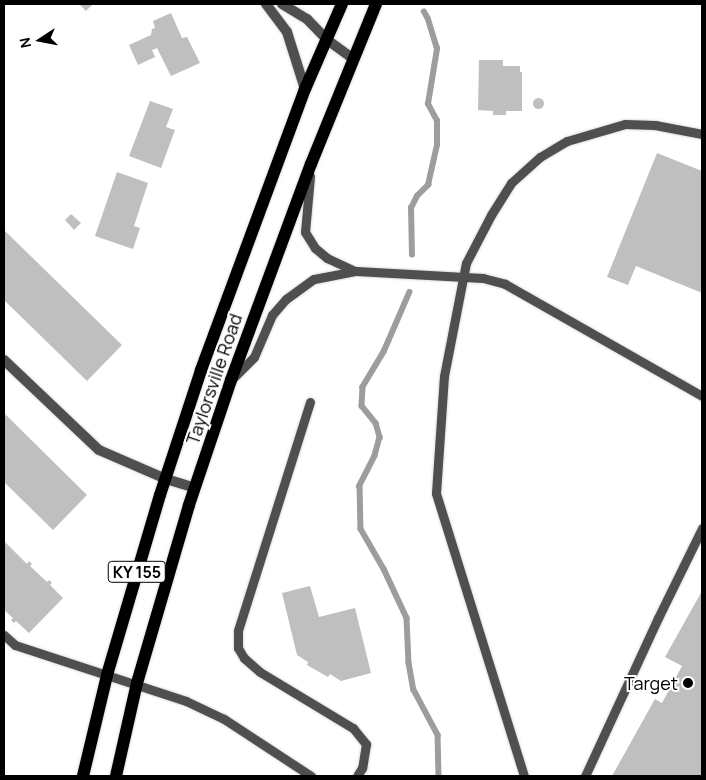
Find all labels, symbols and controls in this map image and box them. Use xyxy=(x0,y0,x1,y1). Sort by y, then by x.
north arrow xyxy=(15,15,65,65)
text: N xyxy=(14,36,35,50)
street label: Taylorsville Road xyxy=(181,311,247,447)
road number: KY 155 xyxy=(107,558,167,586)
place label: Target xyxy=(624,672,678,694)
marker: Target xyxy=(682,677,694,689)

